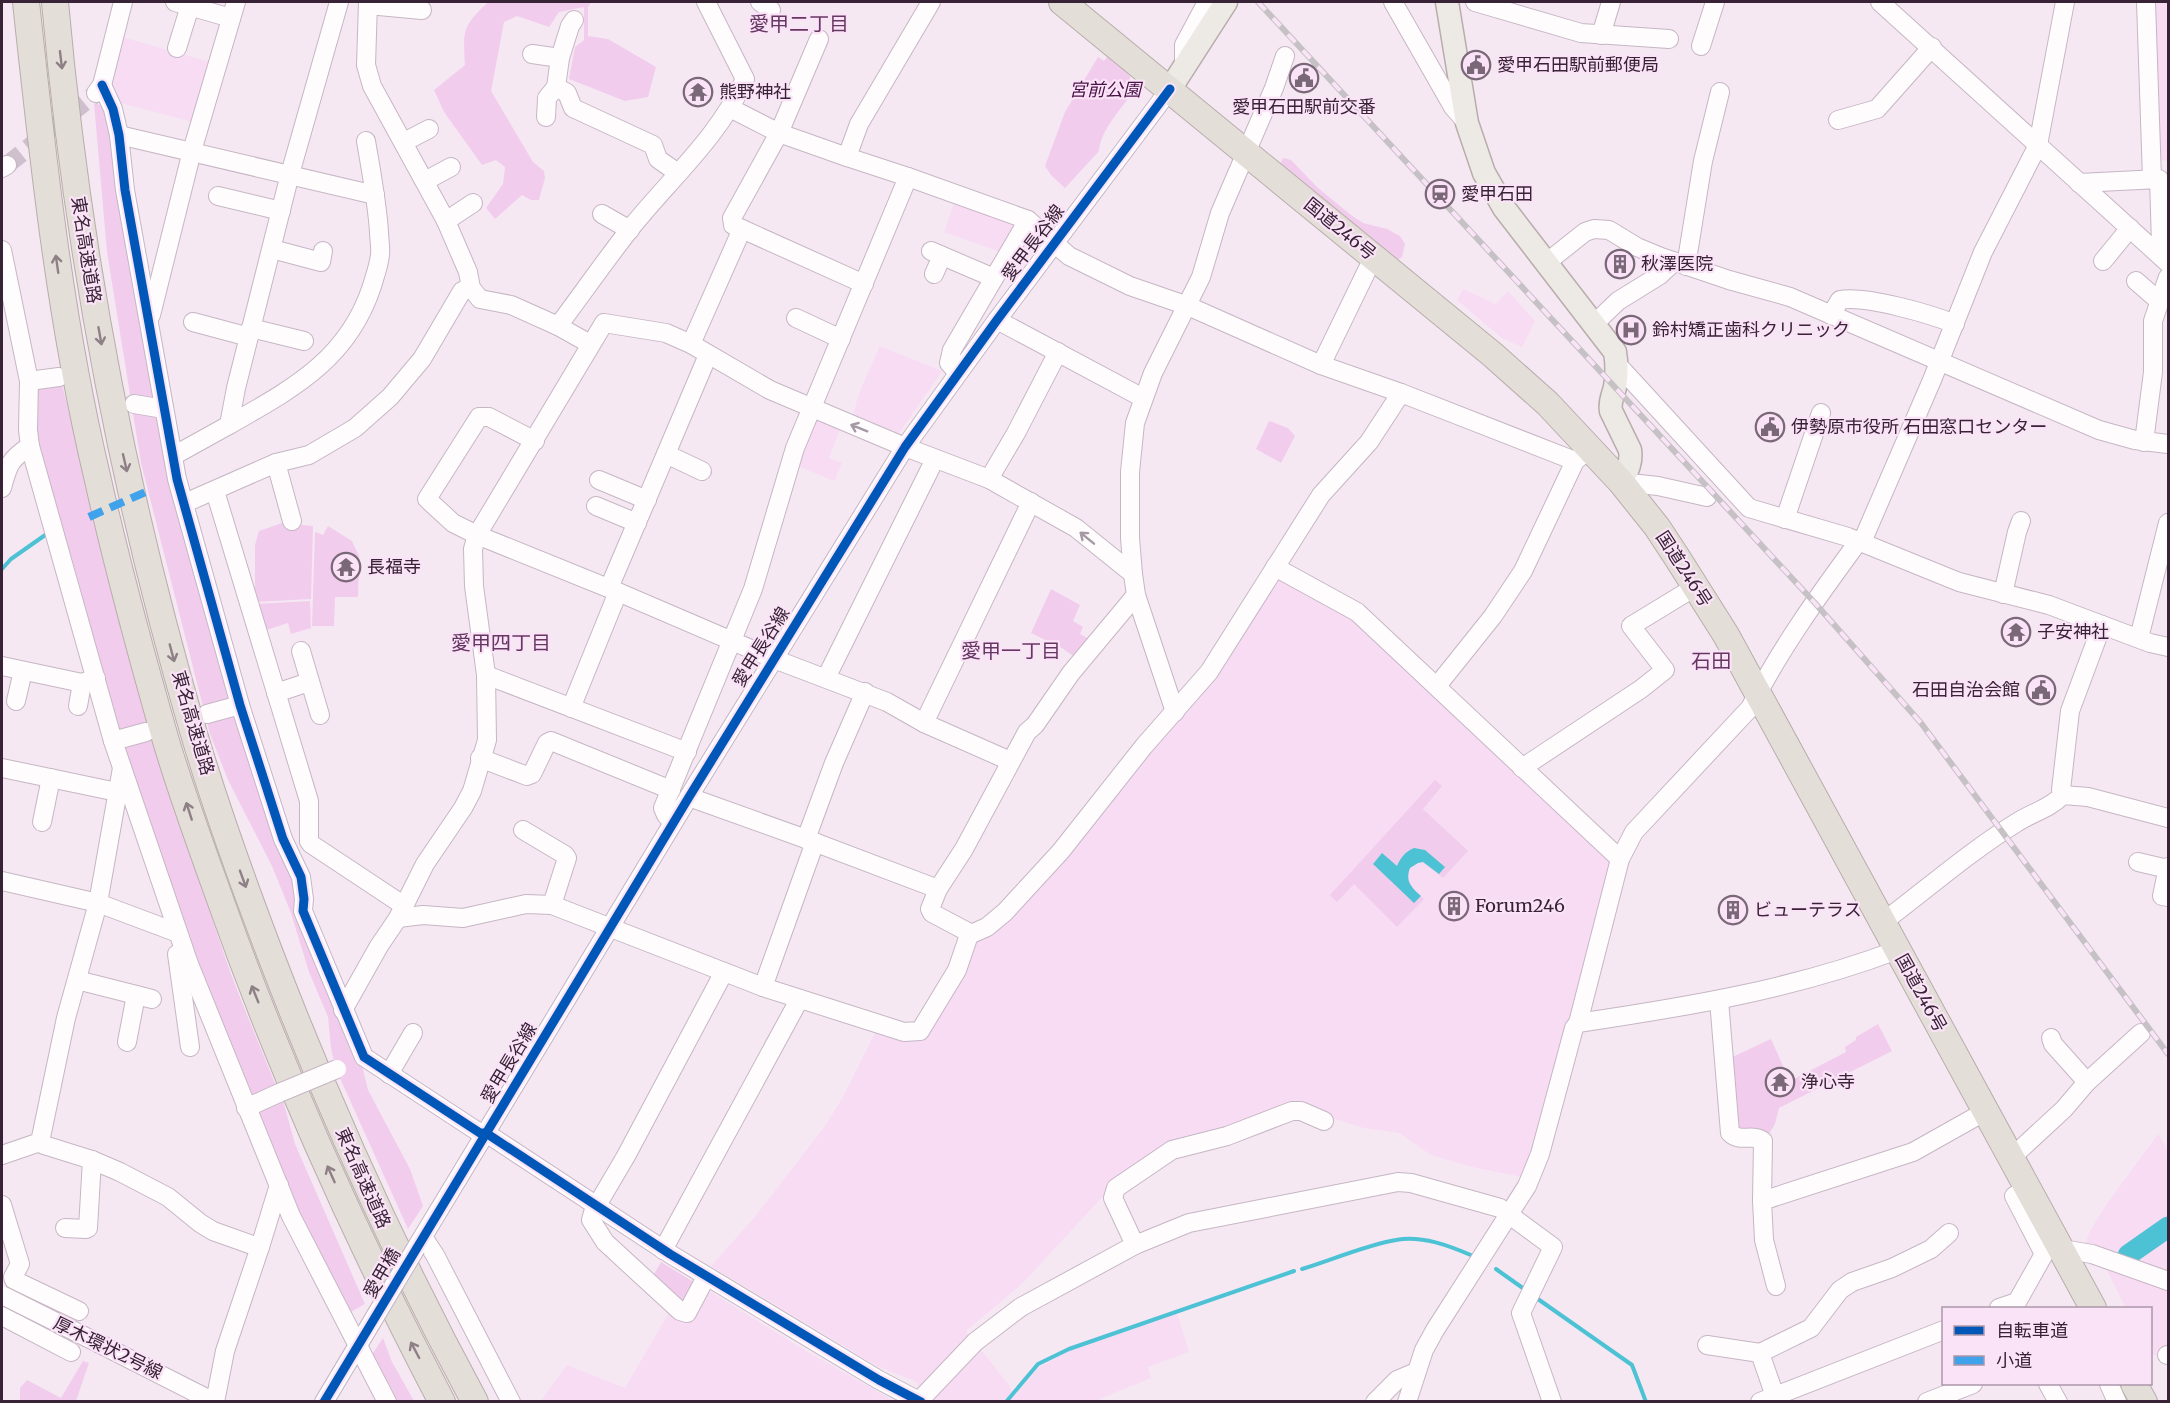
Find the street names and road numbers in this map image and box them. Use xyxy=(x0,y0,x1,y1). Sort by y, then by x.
street label: 国道246号 xyxy=(1300,193,1381,265)
street label: 東名高速道路 xyxy=(67,195,106,305)
street label: 愛甲長谷線 xyxy=(996,200,1069,286)
street label: 国道246号 xyxy=(1651,526,1717,611)
street label: 愛甲長谷線 xyxy=(727,602,794,691)
street label: 東名高速道路 xyxy=(168,668,219,778)
street label: 国道246号 xyxy=(1891,950,1952,1036)
street label: 愛甲長谷線 xyxy=(476,1018,542,1107)
street label: 東名高速道路 xyxy=(331,1124,396,1232)
street label: 愛甲橋 xyxy=(358,1244,405,1302)
street label: 厚木環状2号線 xyxy=(50,1311,167,1384)

